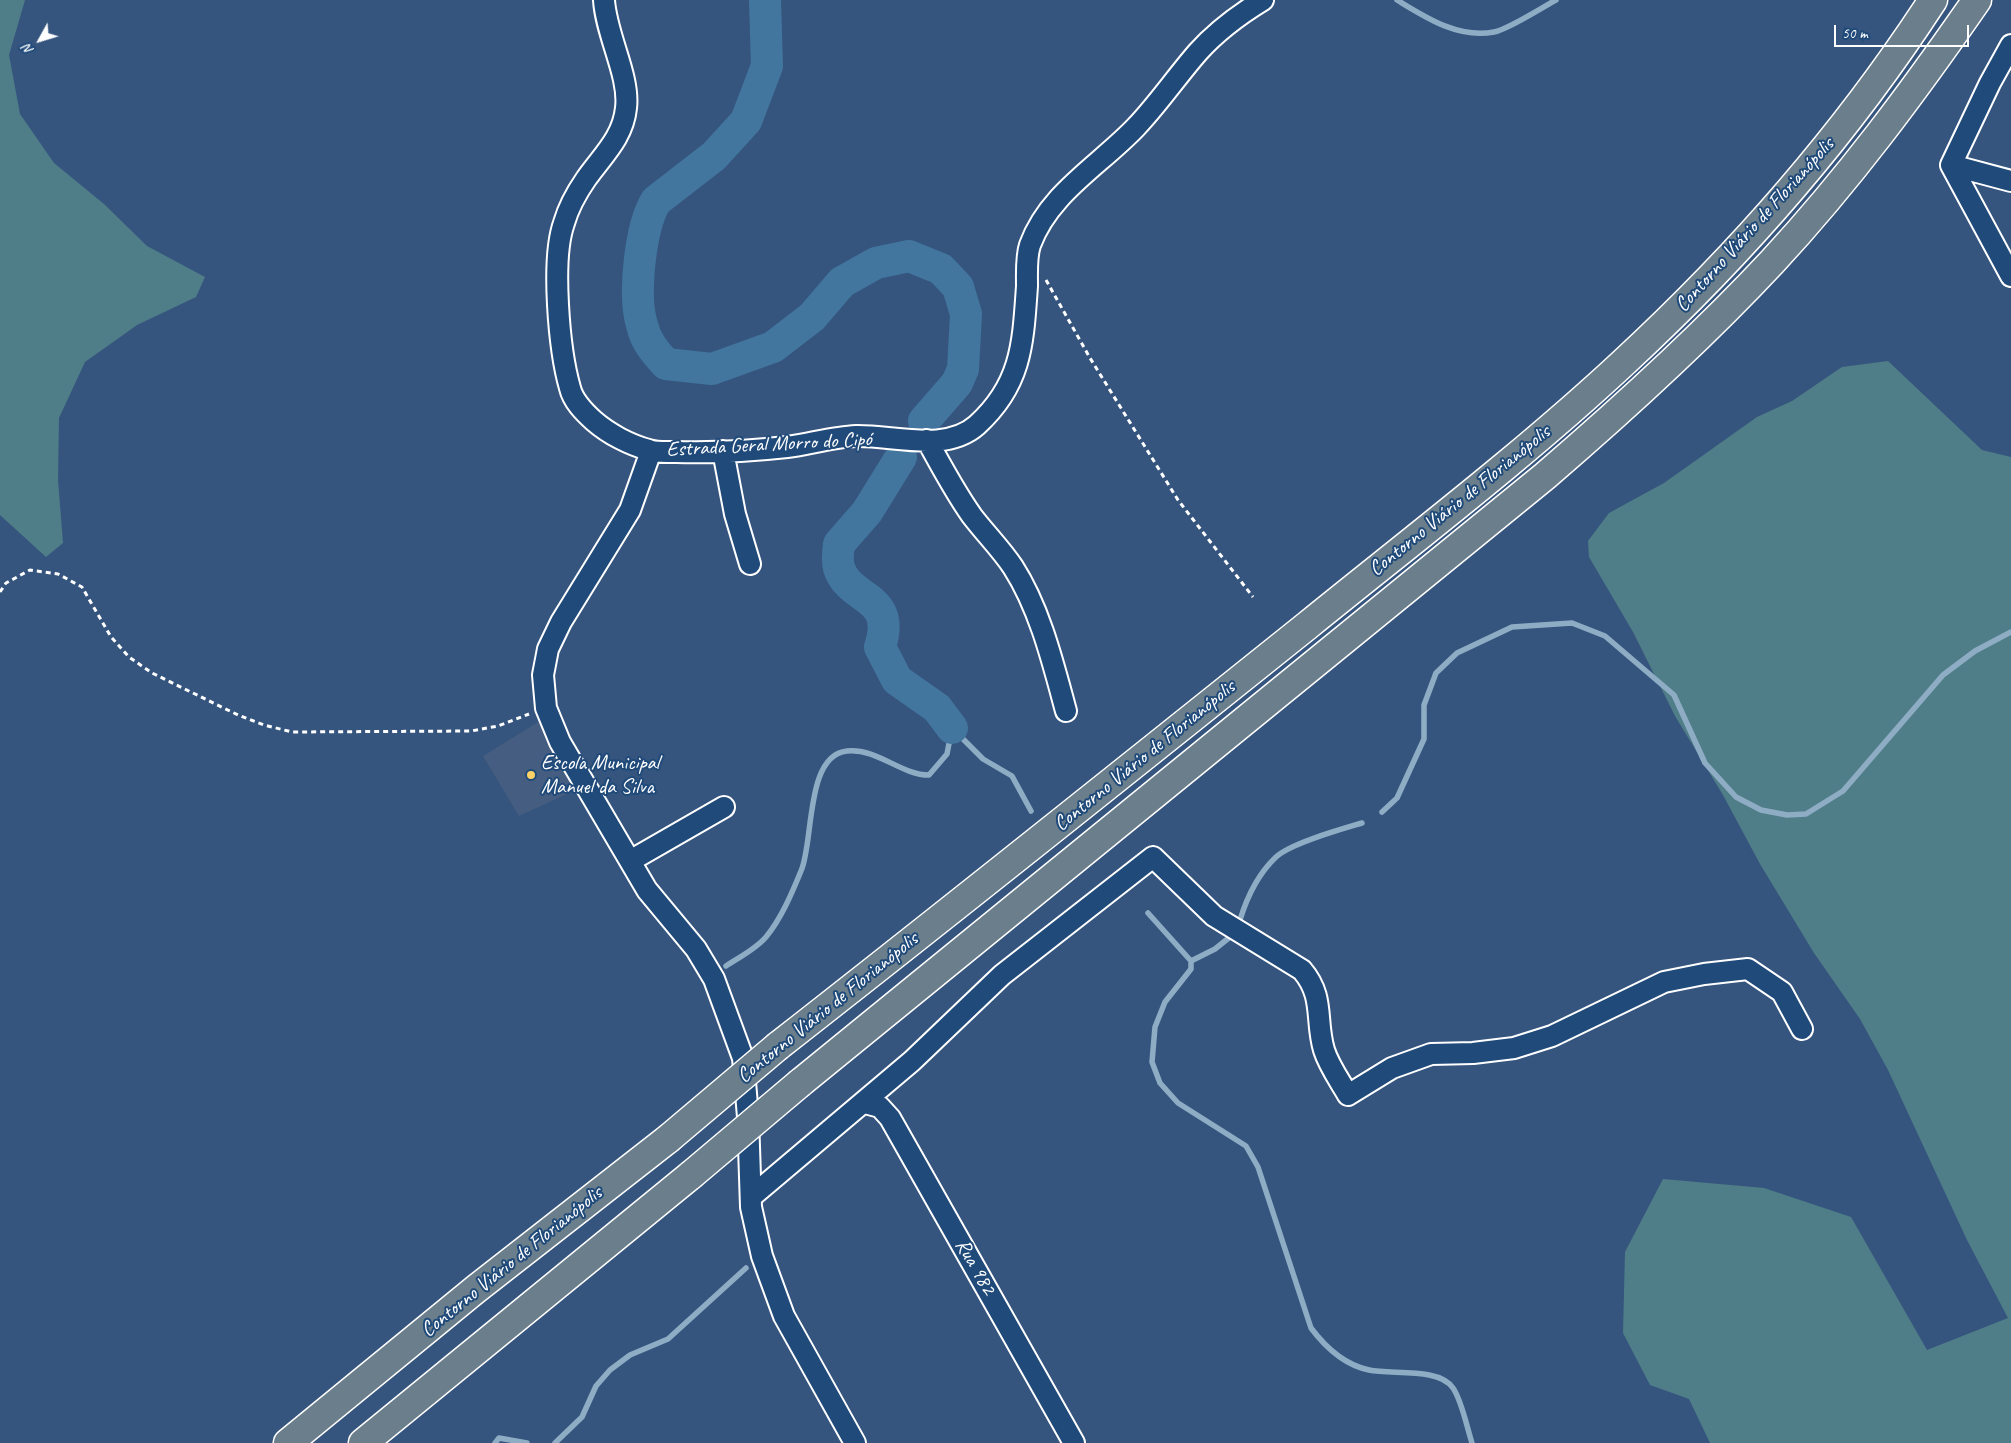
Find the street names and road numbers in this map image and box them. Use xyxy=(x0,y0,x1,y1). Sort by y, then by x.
street label: Contorno Viário de Florianópolis xyxy=(1670,133,1840,317)
street label: Contorno Viário de Florianópolis xyxy=(1364,420,1556,582)
street label: Estrada Geral Morro do Cipó xyxy=(666,427,872,463)
street label: Contorno Viário de Florianópolis xyxy=(1049,675,1241,837)
street label: Contorno Viário de Florianópolis xyxy=(732,927,924,1089)
street label: Contorno Viário de Florianópolis xyxy=(416,1181,608,1343)
street label: Rua 982 xyxy=(949,1235,1001,1299)

